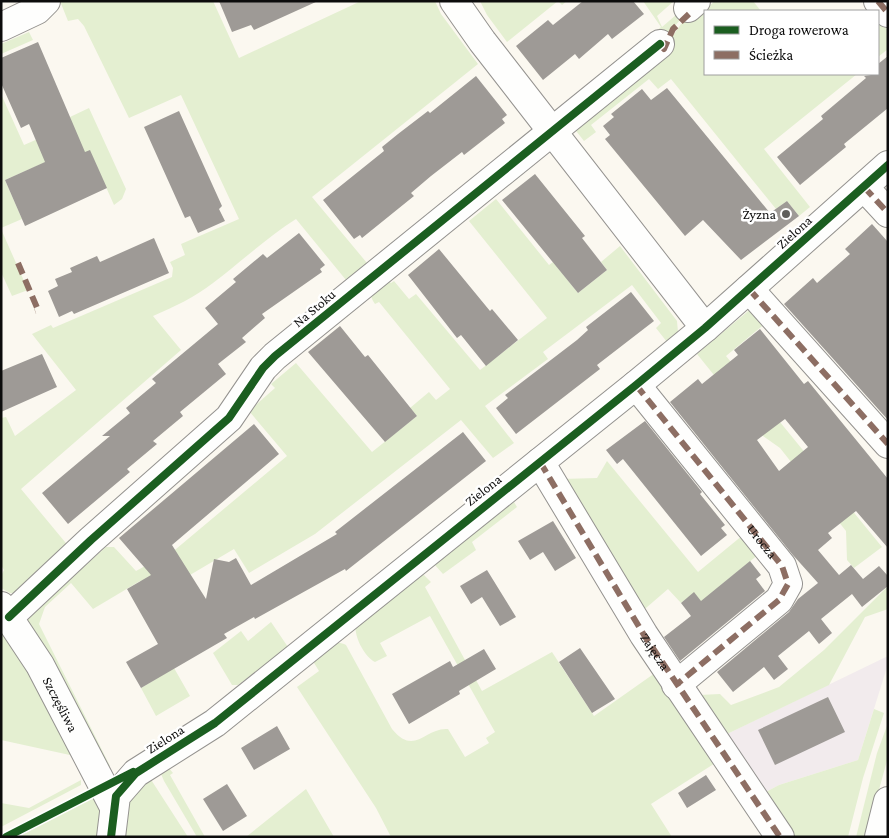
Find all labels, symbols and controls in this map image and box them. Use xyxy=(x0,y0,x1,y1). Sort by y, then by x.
legend xyxy=(704,10,879,75)
text: Droga rowerowa xyxy=(749,22,849,39)
text: Ścieżka xyxy=(749,47,793,63)
place label: Żyzna xyxy=(743,206,777,222)
marker: Żyzna xyxy=(780,208,792,220)
street label: Zielona xyxy=(773,212,815,252)
street label: Na Stoku xyxy=(290,285,339,330)
street label: Zielona xyxy=(462,471,505,509)
street label: Urocza xyxy=(744,521,781,562)
street label: Zajęcza xyxy=(637,630,674,674)
street label: Szczęśliwa xyxy=(40,674,82,735)
street label: Zielona xyxy=(143,721,187,757)

